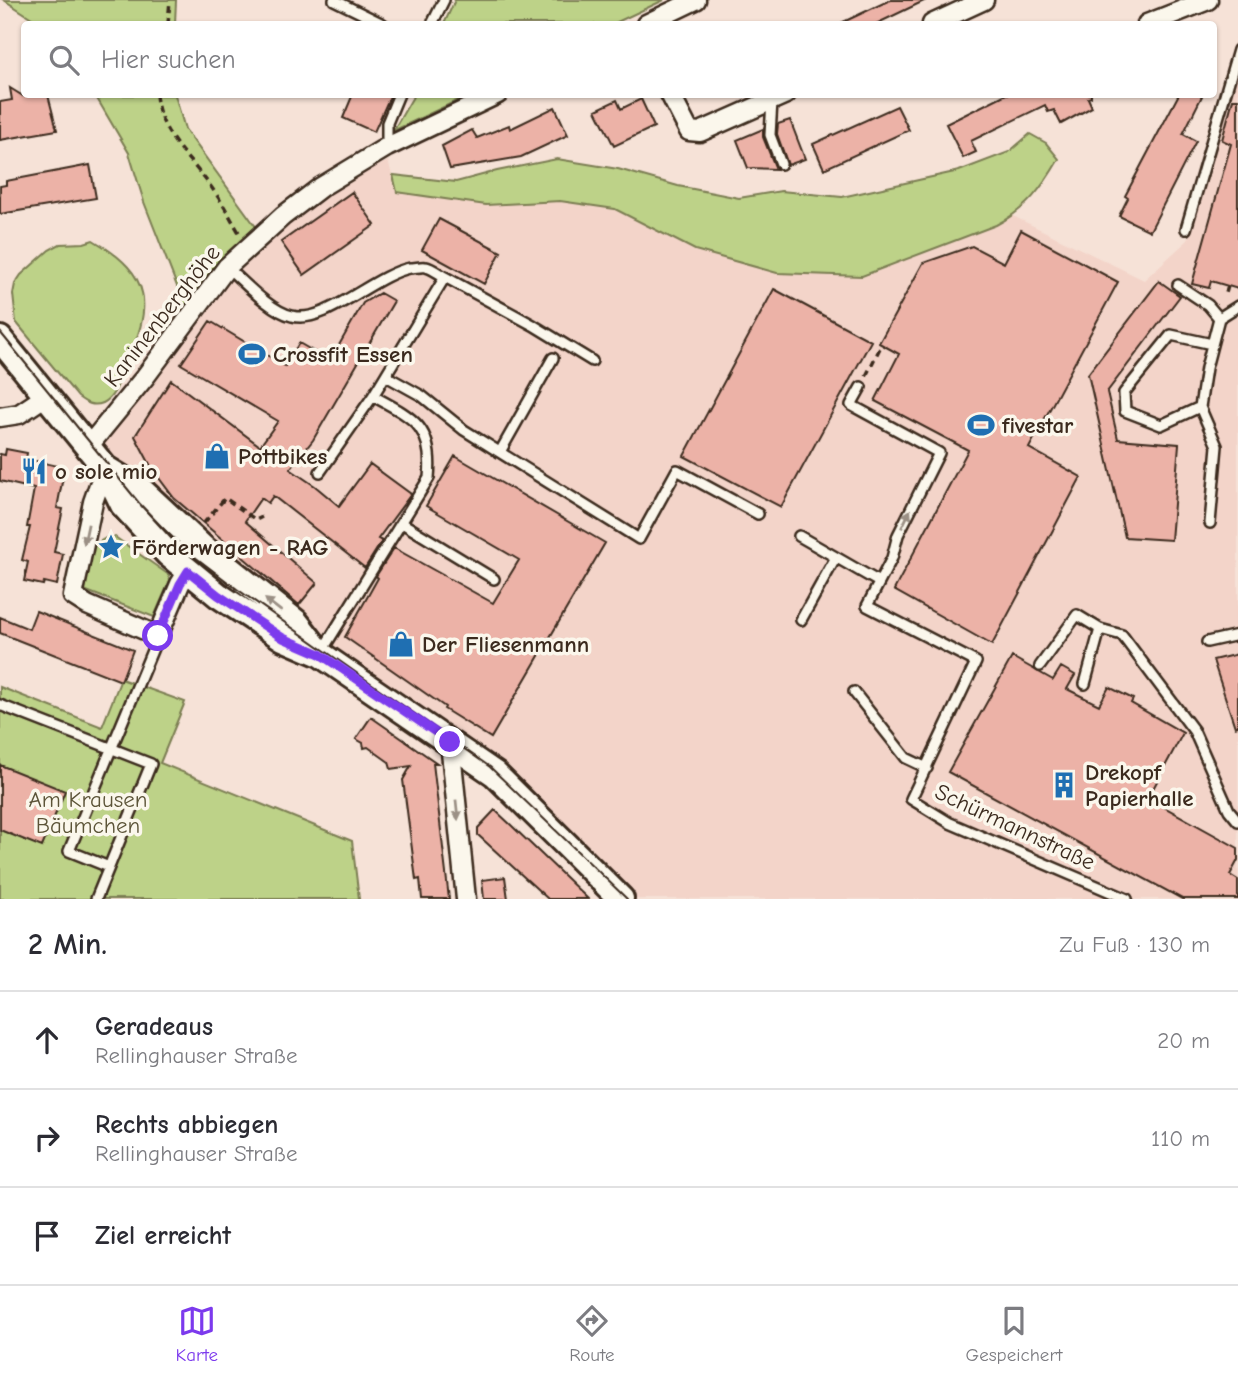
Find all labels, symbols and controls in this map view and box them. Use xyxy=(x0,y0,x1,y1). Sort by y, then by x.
search box xyxy=(21,21,1217,98)
icon: search xyxy=(45,41,83,79)
text: Hier suchen xyxy=(101,45,236,75)
street label: Kaninenberghöhe xyxy=(98,240,226,392)
sports icon: Crossfit Essen xyxy=(237,339,267,369)
place label: Crossfit Essen xyxy=(273,341,413,368)
sports icon: fivestar xyxy=(966,410,996,440)
place label: fivestar xyxy=(1001,412,1074,439)
shop icon: Pottbikes xyxy=(202,441,232,471)
place label: Pottbikes xyxy=(238,443,327,470)
restaurant icon: o sole mio xyxy=(19,456,49,486)
place label: o sole mio xyxy=(55,458,158,485)
one-way arrow xyxy=(900,509,912,530)
one-way arrow xyxy=(80,523,91,545)
place icon: Förderwagen - RAG xyxy=(96,532,126,562)
place label: Förderwagen - RAG xyxy=(132,534,328,561)
one-way arrow xyxy=(265,597,283,612)
route start xyxy=(142,620,173,651)
shop icon: Der Fliesenmann xyxy=(386,629,416,659)
place label: Der Fliesenmann xyxy=(422,631,589,658)
route end xyxy=(434,726,465,757)
place label: Drekopf Papierhalle xyxy=(1085,759,1194,812)
building icon: Drekopf Papierhalle xyxy=(1049,770,1079,800)
street label: Schürmannstraße xyxy=(931,778,1099,876)
park label: Am Krausen Bäumchen xyxy=(28,786,148,839)
one-way arrow xyxy=(452,799,463,821)
text: 2 Min. xyxy=(28,927,107,962)
text: Zu Fuß · 130 m xyxy=(1059,931,1210,958)
text: Geradeaus xyxy=(95,1012,213,1042)
icon: ahead xyxy=(28,1021,66,1059)
text: 20 m xyxy=(1157,1027,1210,1054)
text: Rellinghauser Straße xyxy=(95,1042,297,1069)
text: Rechts abbiegen xyxy=(95,1110,278,1140)
icon: right xyxy=(28,1119,66,1157)
text: 110 m xyxy=(1151,1125,1210,1152)
text: Rellinghauser Straße xyxy=(95,1140,297,1167)
icon: arrive xyxy=(28,1217,66,1255)
text: Ziel erreicht xyxy=(95,1221,231,1251)
tab: Karte xyxy=(176,1302,218,1366)
tab: Route xyxy=(569,1302,614,1366)
tab: Gespeichert xyxy=(966,1302,1062,1366)

